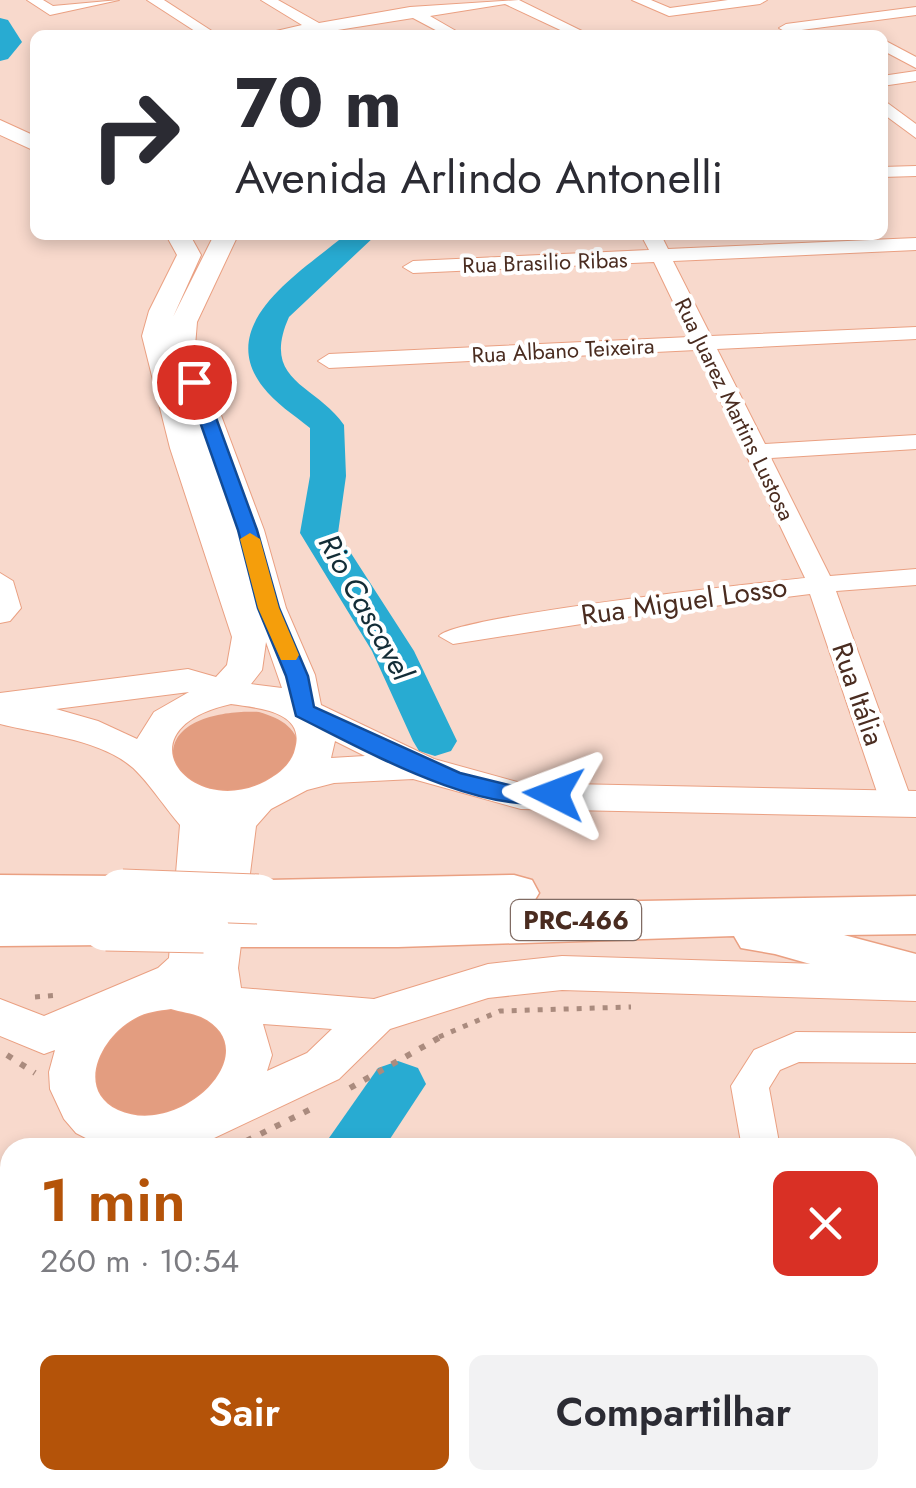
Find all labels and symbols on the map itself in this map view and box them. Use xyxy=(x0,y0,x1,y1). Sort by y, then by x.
street label: Rua Brasilio Ribas xyxy=(462,243,628,281)
street label: Rua Juarez Martins Lustosa xyxy=(667,292,803,526)
street label: Rua Albano Teixeira xyxy=(471,329,655,371)
pin xyxy=(152,340,237,425)
water label: Rio Cascavel xyxy=(308,526,425,689)
street label: Rua Miguel Losso xyxy=(578,566,790,636)
street label: Rua Itália xyxy=(821,637,895,751)
position arrow xyxy=(502,742,606,846)
road number: PRC-466 xyxy=(511,900,641,940)

